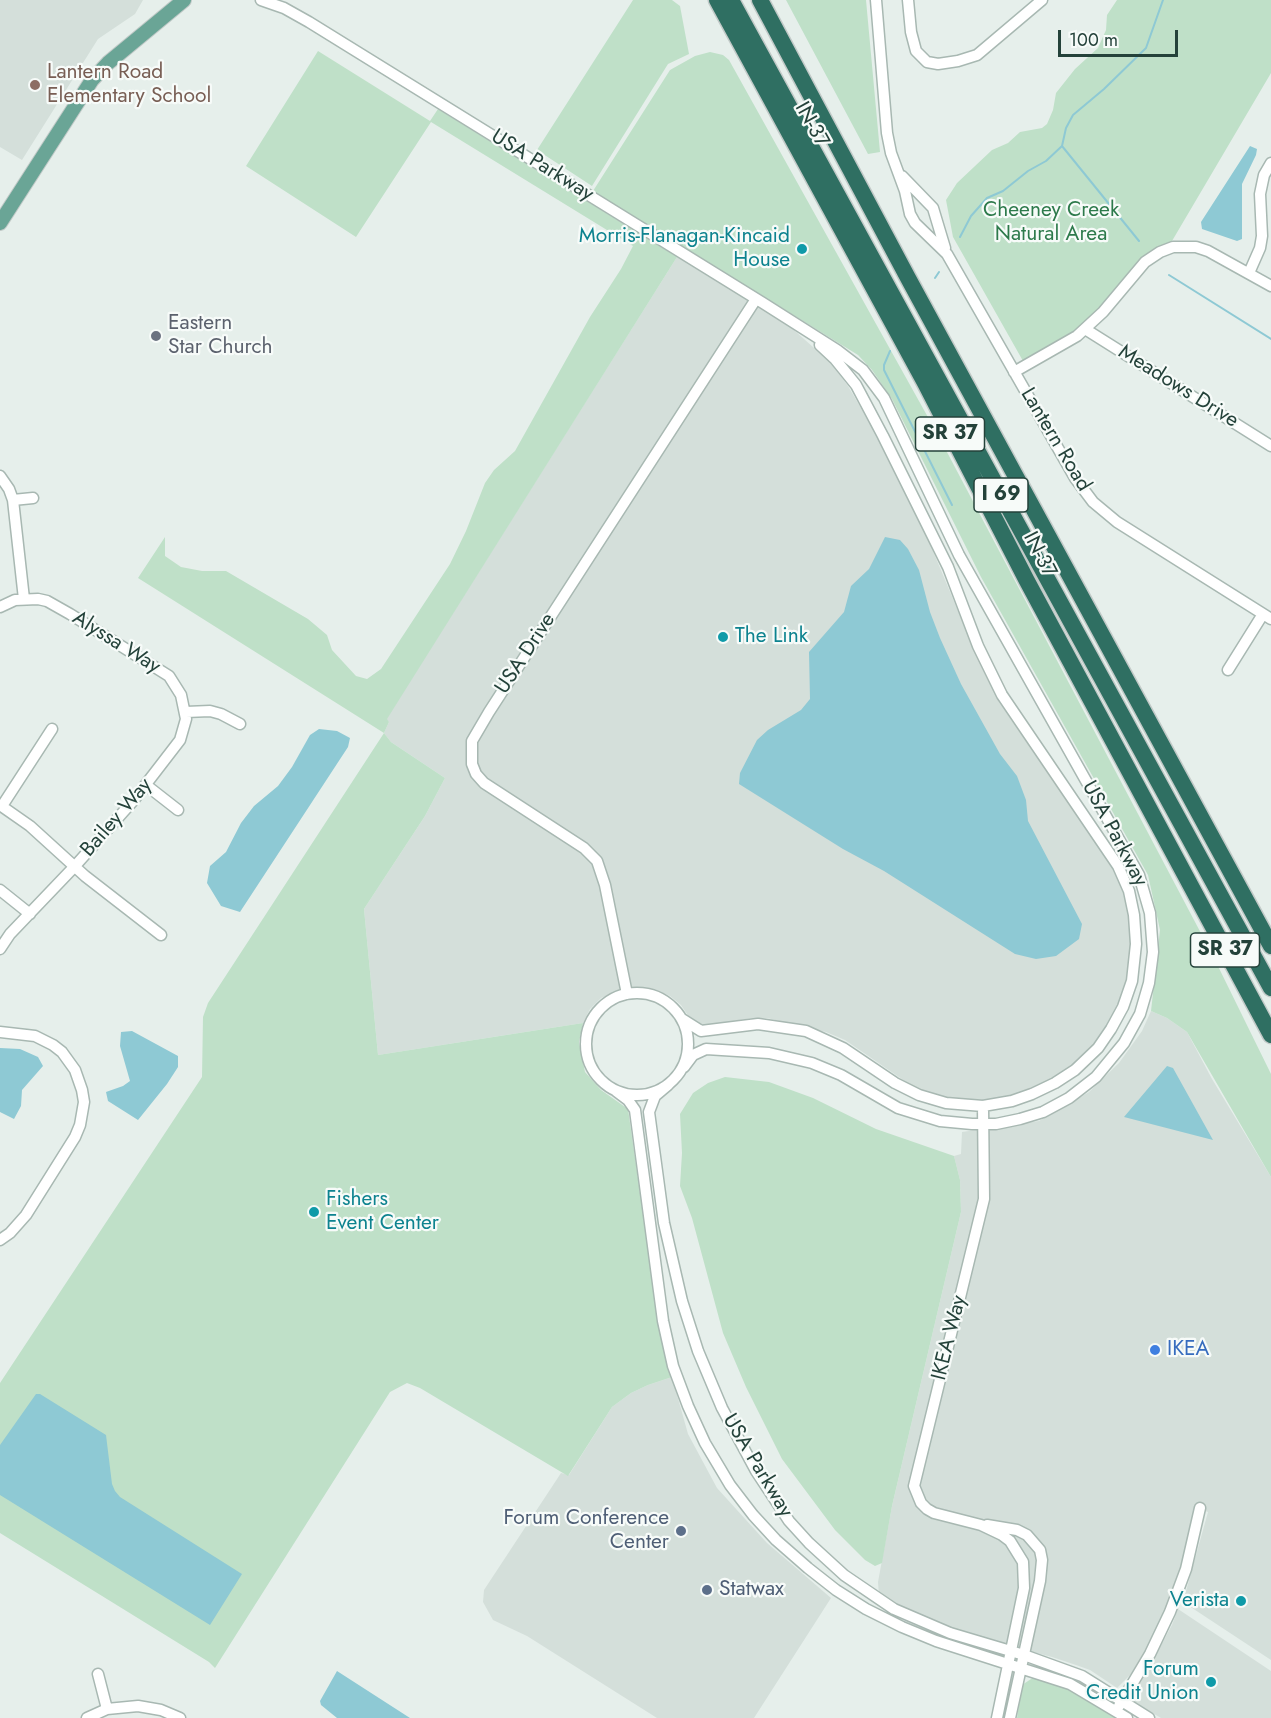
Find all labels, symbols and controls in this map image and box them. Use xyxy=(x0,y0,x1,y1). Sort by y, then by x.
scale bar xyxy=(1061,18,1181,56)
text: 100 m xyxy=(1069,27,1118,53)
place label: Lantern Road Elementary School xyxy=(47,60,211,110)
marker: Lantern Road Elementary School xyxy=(28,78,42,92)
street label: IN-37 xyxy=(788,98,834,152)
street label: USA Parkway xyxy=(486,125,598,207)
park label: Cheeney Creek Natural Area xyxy=(983,198,1119,248)
place label: Morris-Flanagan-Kincaid House xyxy=(579,224,790,274)
marker: Morris-Flanagan-Kincaid House xyxy=(795,242,809,256)
place label: Eastern Star Church xyxy=(168,311,273,361)
marker: Eastern Star Church xyxy=(149,329,163,343)
street label: Meadows Drive xyxy=(1113,340,1243,434)
street label: Lantern Road xyxy=(1014,384,1096,496)
road number: SR 37 xyxy=(916,417,984,451)
road number: I 69 xyxy=(974,478,1028,512)
street label: IN-37 xyxy=(1017,528,1061,582)
street label: Alyssa Way xyxy=(67,606,165,680)
street label: USA Drive xyxy=(491,609,561,699)
place label: The Link xyxy=(735,624,808,650)
marker: The Link xyxy=(716,630,730,644)
street label: Bailey Way xyxy=(76,773,158,863)
street label: USA Parkway xyxy=(1076,777,1152,891)
road number: SR 37 xyxy=(1190,933,1260,967)
place label: Fishers Event Center xyxy=(326,1187,439,1237)
marker: Fishers Event Center xyxy=(307,1205,321,1219)
street label: IKEA Way xyxy=(927,1293,973,1383)
place label: IKEA xyxy=(1167,1337,1209,1363)
marker: IKEA xyxy=(1148,1343,1162,1357)
street label: USA Parkway xyxy=(716,1410,798,1522)
place label: Forum Conference Center xyxy=(503,1506,669,1556)
marker: Forum Conference Center xyxy=(674,1524,688,1538)
place label: Statwax xyxy=(719,1577,784,1603)
marker: Statwax xyxy=(700,1583,714,1597)
place label: Verista xyxy=(1170,1588,1229,1614)
marker: Verista xyxy=(1234,1594,1248,1608)
place label: Forum Credit Union xyxy=(1086,1657,1199,1707)
marker: Forum Credit Union xyxy=(1204,1675,1218,1689)

